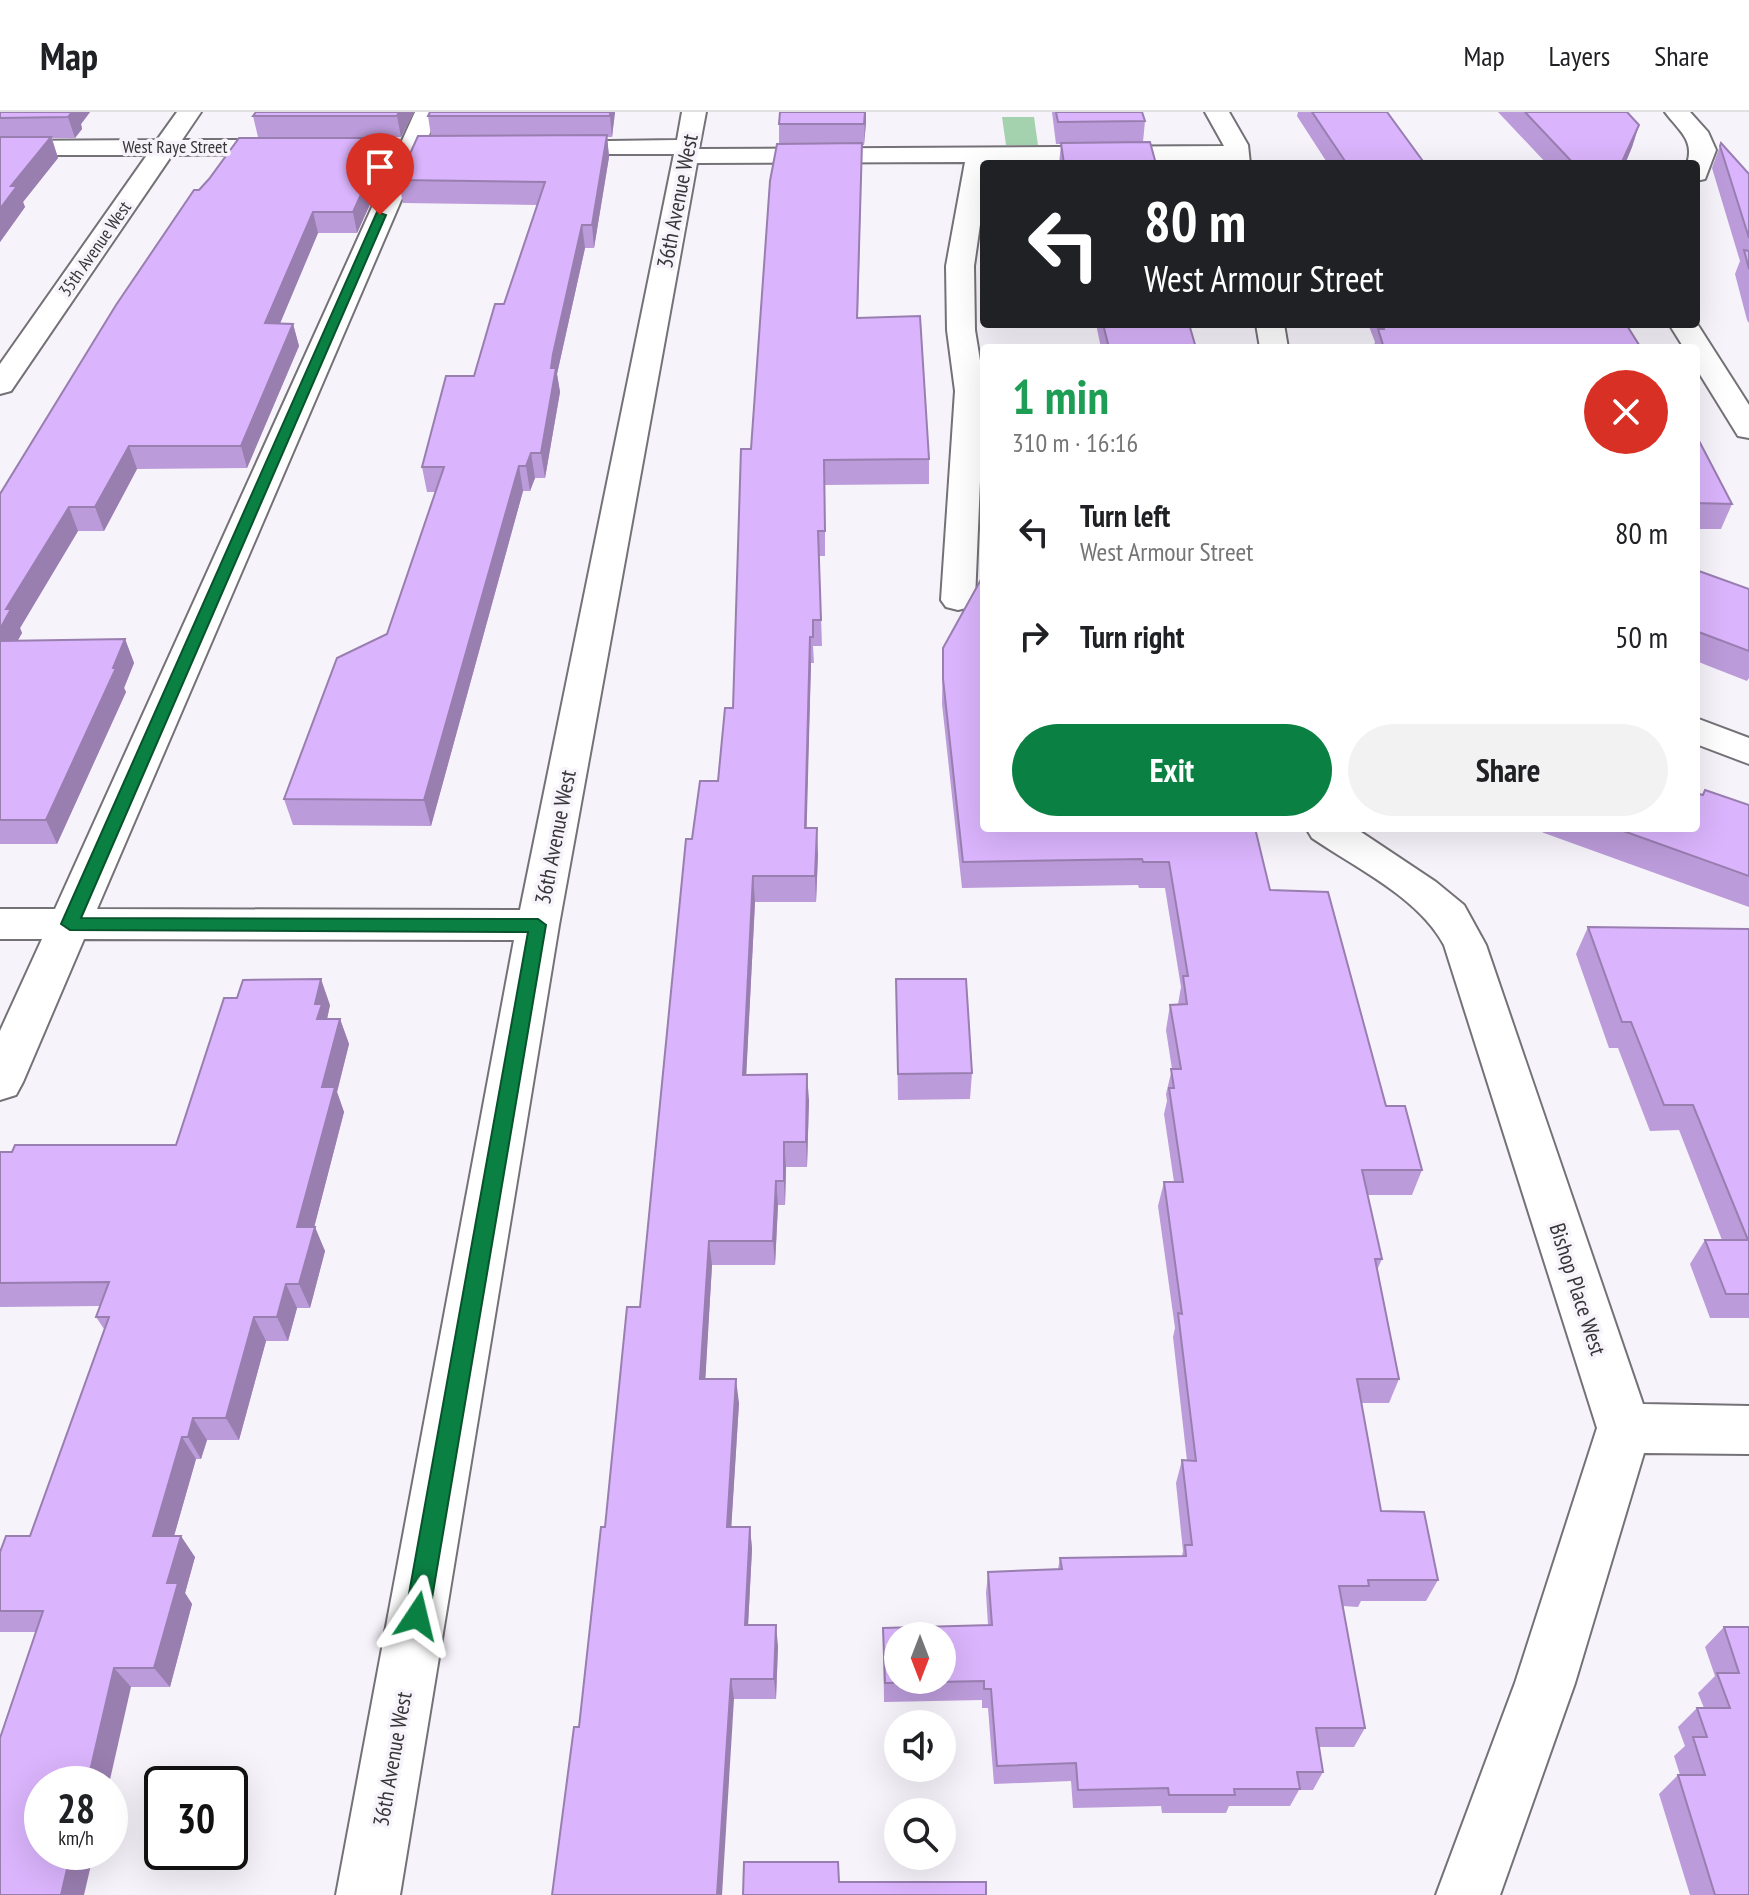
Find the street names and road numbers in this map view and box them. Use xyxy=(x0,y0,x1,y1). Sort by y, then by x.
street label: 36th Avenue West xyxy=(650,132,704,270)
street label: West Raye Street xyxy=(123,135,227,158)
street label: 35th Avenue West xyxy=(53,196,136,301)
street label: 36th Avenue West xyxy=(528,768,582,906)
street label: Bishop Place West xyxy=(1543,1219,1613,1359)
street label: 36th Avenue West xyxy=(366,1690,418,1828)

